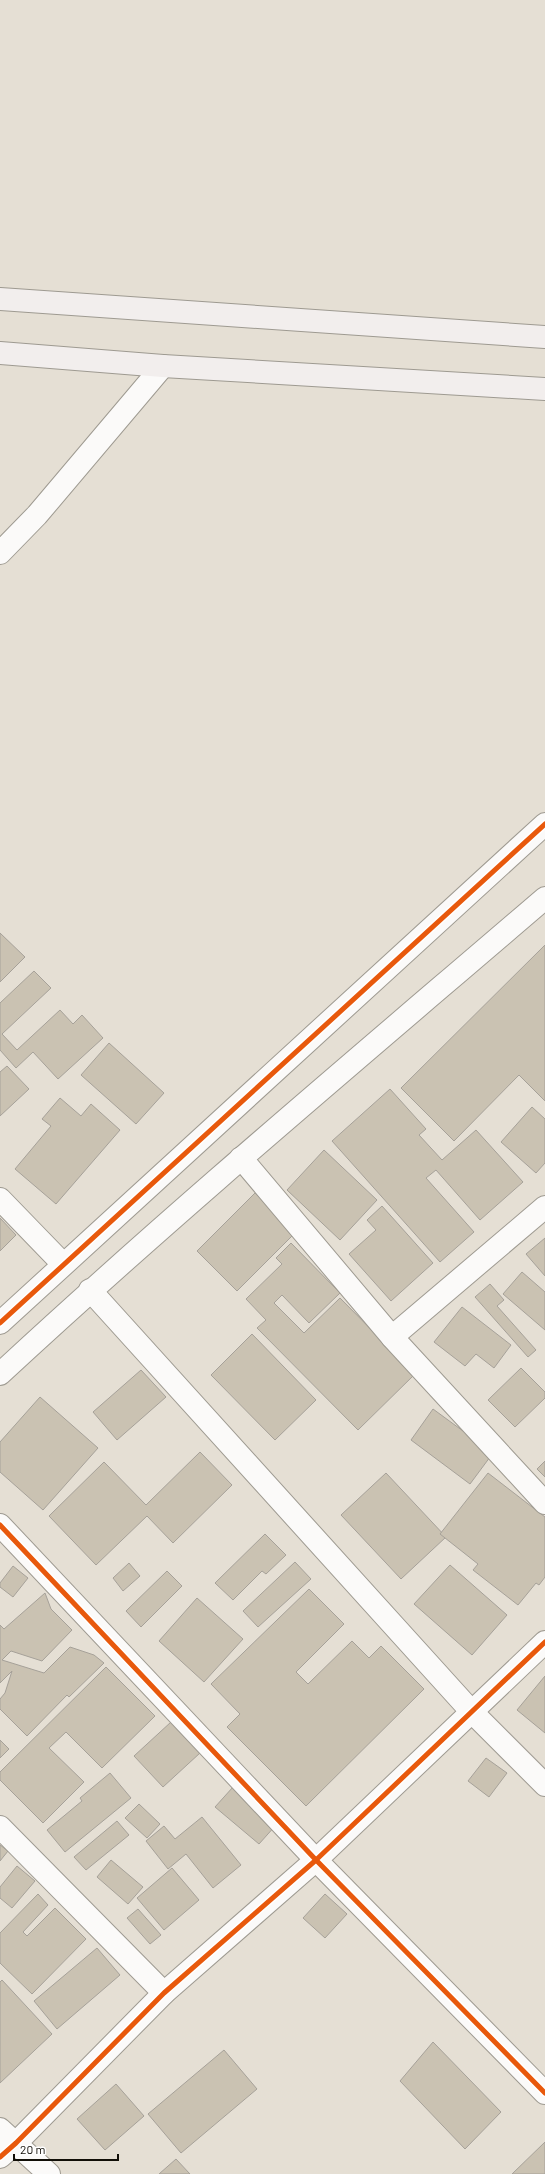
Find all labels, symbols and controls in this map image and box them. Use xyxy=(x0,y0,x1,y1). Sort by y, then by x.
scale bar xyxy=(14,2136,118,2162)
text: 20 m xyxy=(20,2142,46,2156)

